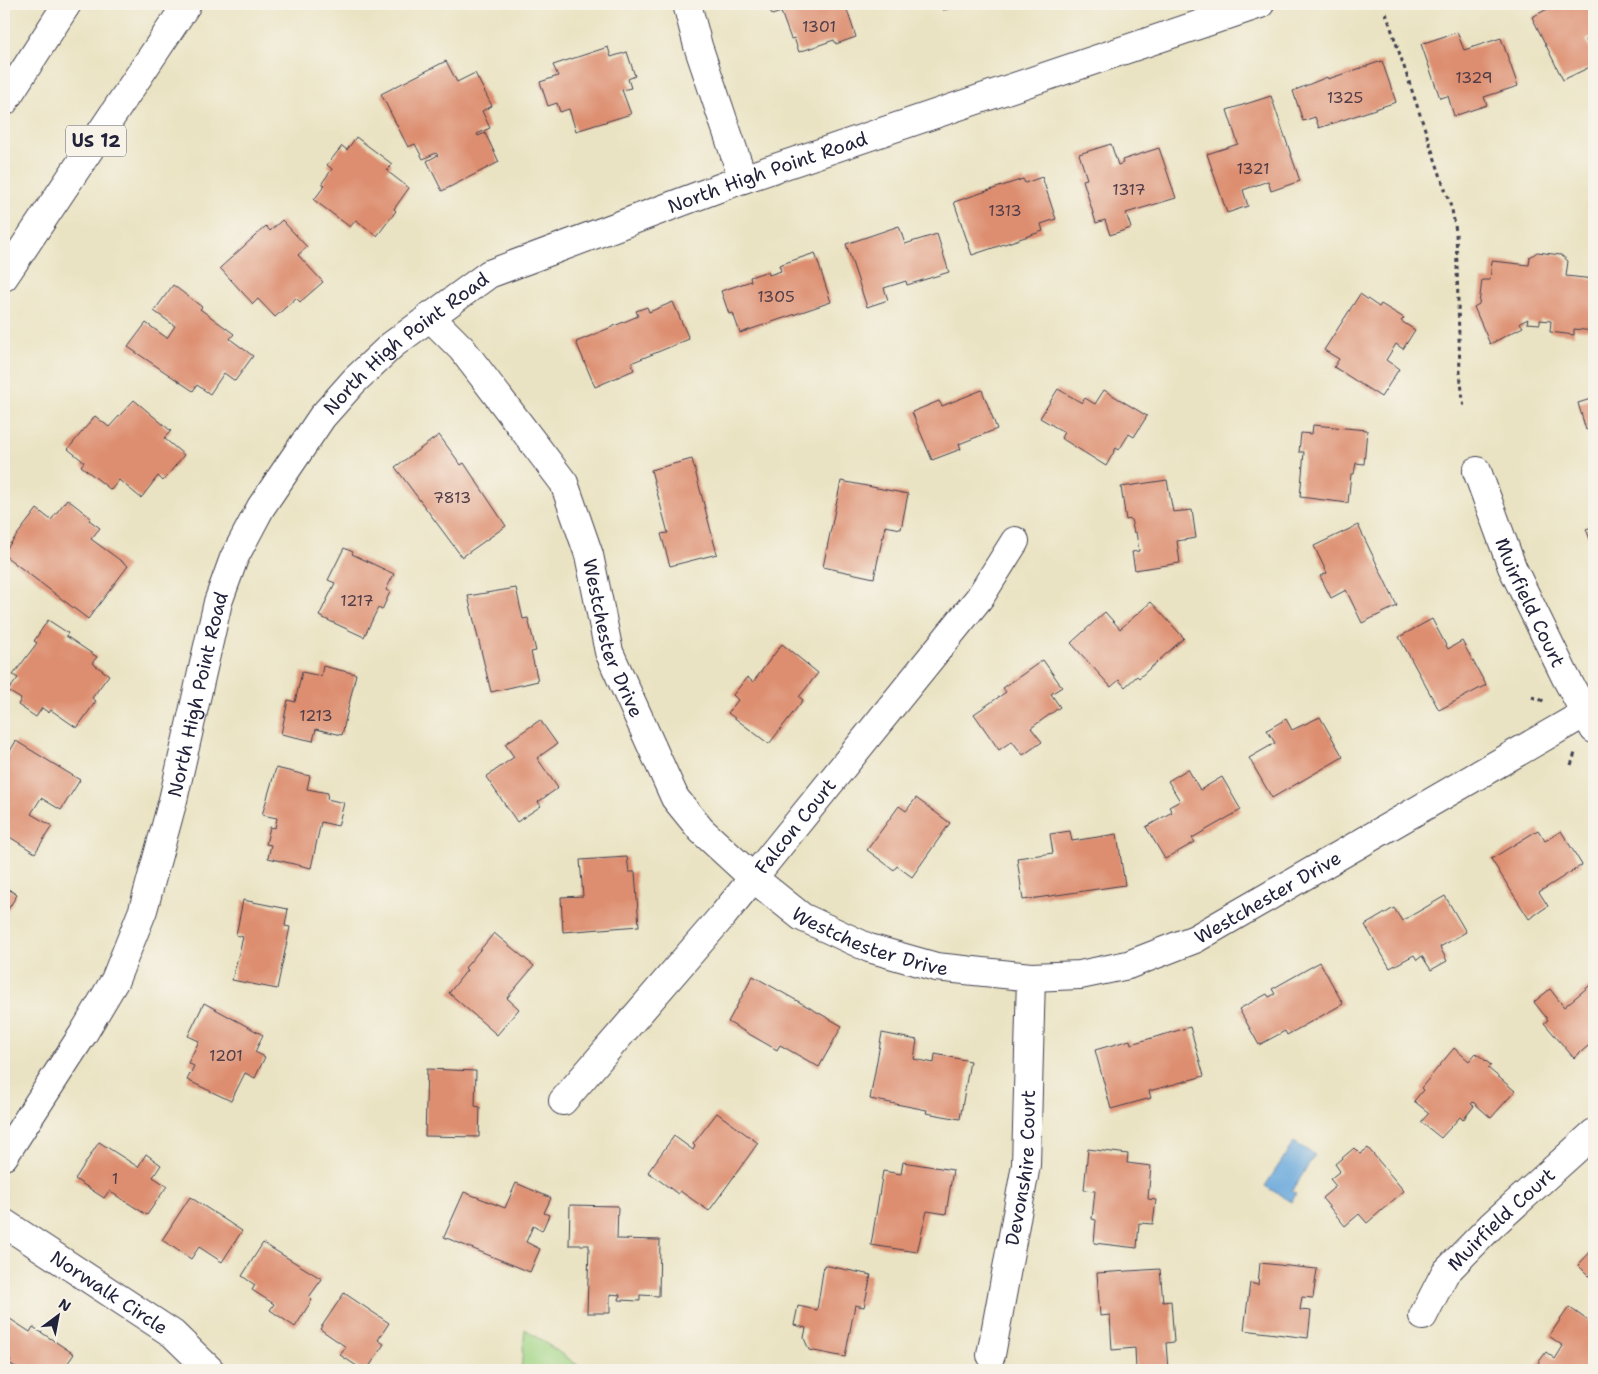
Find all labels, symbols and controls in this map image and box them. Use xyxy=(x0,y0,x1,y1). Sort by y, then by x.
house number: 1301 xyxy=(802,16,836,37)
house number: 1329 xyxy=(1455,67,1493,88)
house number: 1325 xyxy=(1327,87,1363,108)
road number: US 12 xyxy=(66,125,126,156)
street label: North High Point Road xyxy=(664,125,870,219)
house number: 1321 xyxy=(1236,158,1270,179)
house number: 1317 xyxy=(1112,179,1146,200)
house number: 1313 xyxy=(988,200,1022,221)
street label: North High Point Road xyxy=(317,266,494,420)
house number: 1305 xyxy=(757,286,795,307)
house number: 7813 xyxy=(433,487,471,508)
street label: Muirfield Court xyxy=(1490,534,1571,671)
street label: Westchester Drive xyxy=(578,556,649,721)
street label: North High Point Road xyxy=(162,588,233,799)
house number: 1217 xyxy=(340,590,374,611)
house number: 1213 xyxy=(299,705,333,726)
street label: Falcon Court xyxy=(749,773,841,879)
street label: Westchester Drive xyxy=(1190,845,1345,949)
street label: Westchester Drive xyxy=(786,901,949,981)
house number: 1201 xyxy=(209,1045,243,1066)
street label: Devonshire Court xyxy=(999,1089,1040,1248)
street label: Muirfield Court xyxy=(1442,1162,1560,1276)
house number: 1 xyxy=(112,1168,118,1189)
street label: Norwalk Circle xyxy=(47,1247,173,1339)
north arrow xyxy=(32,1292,82,1342)

